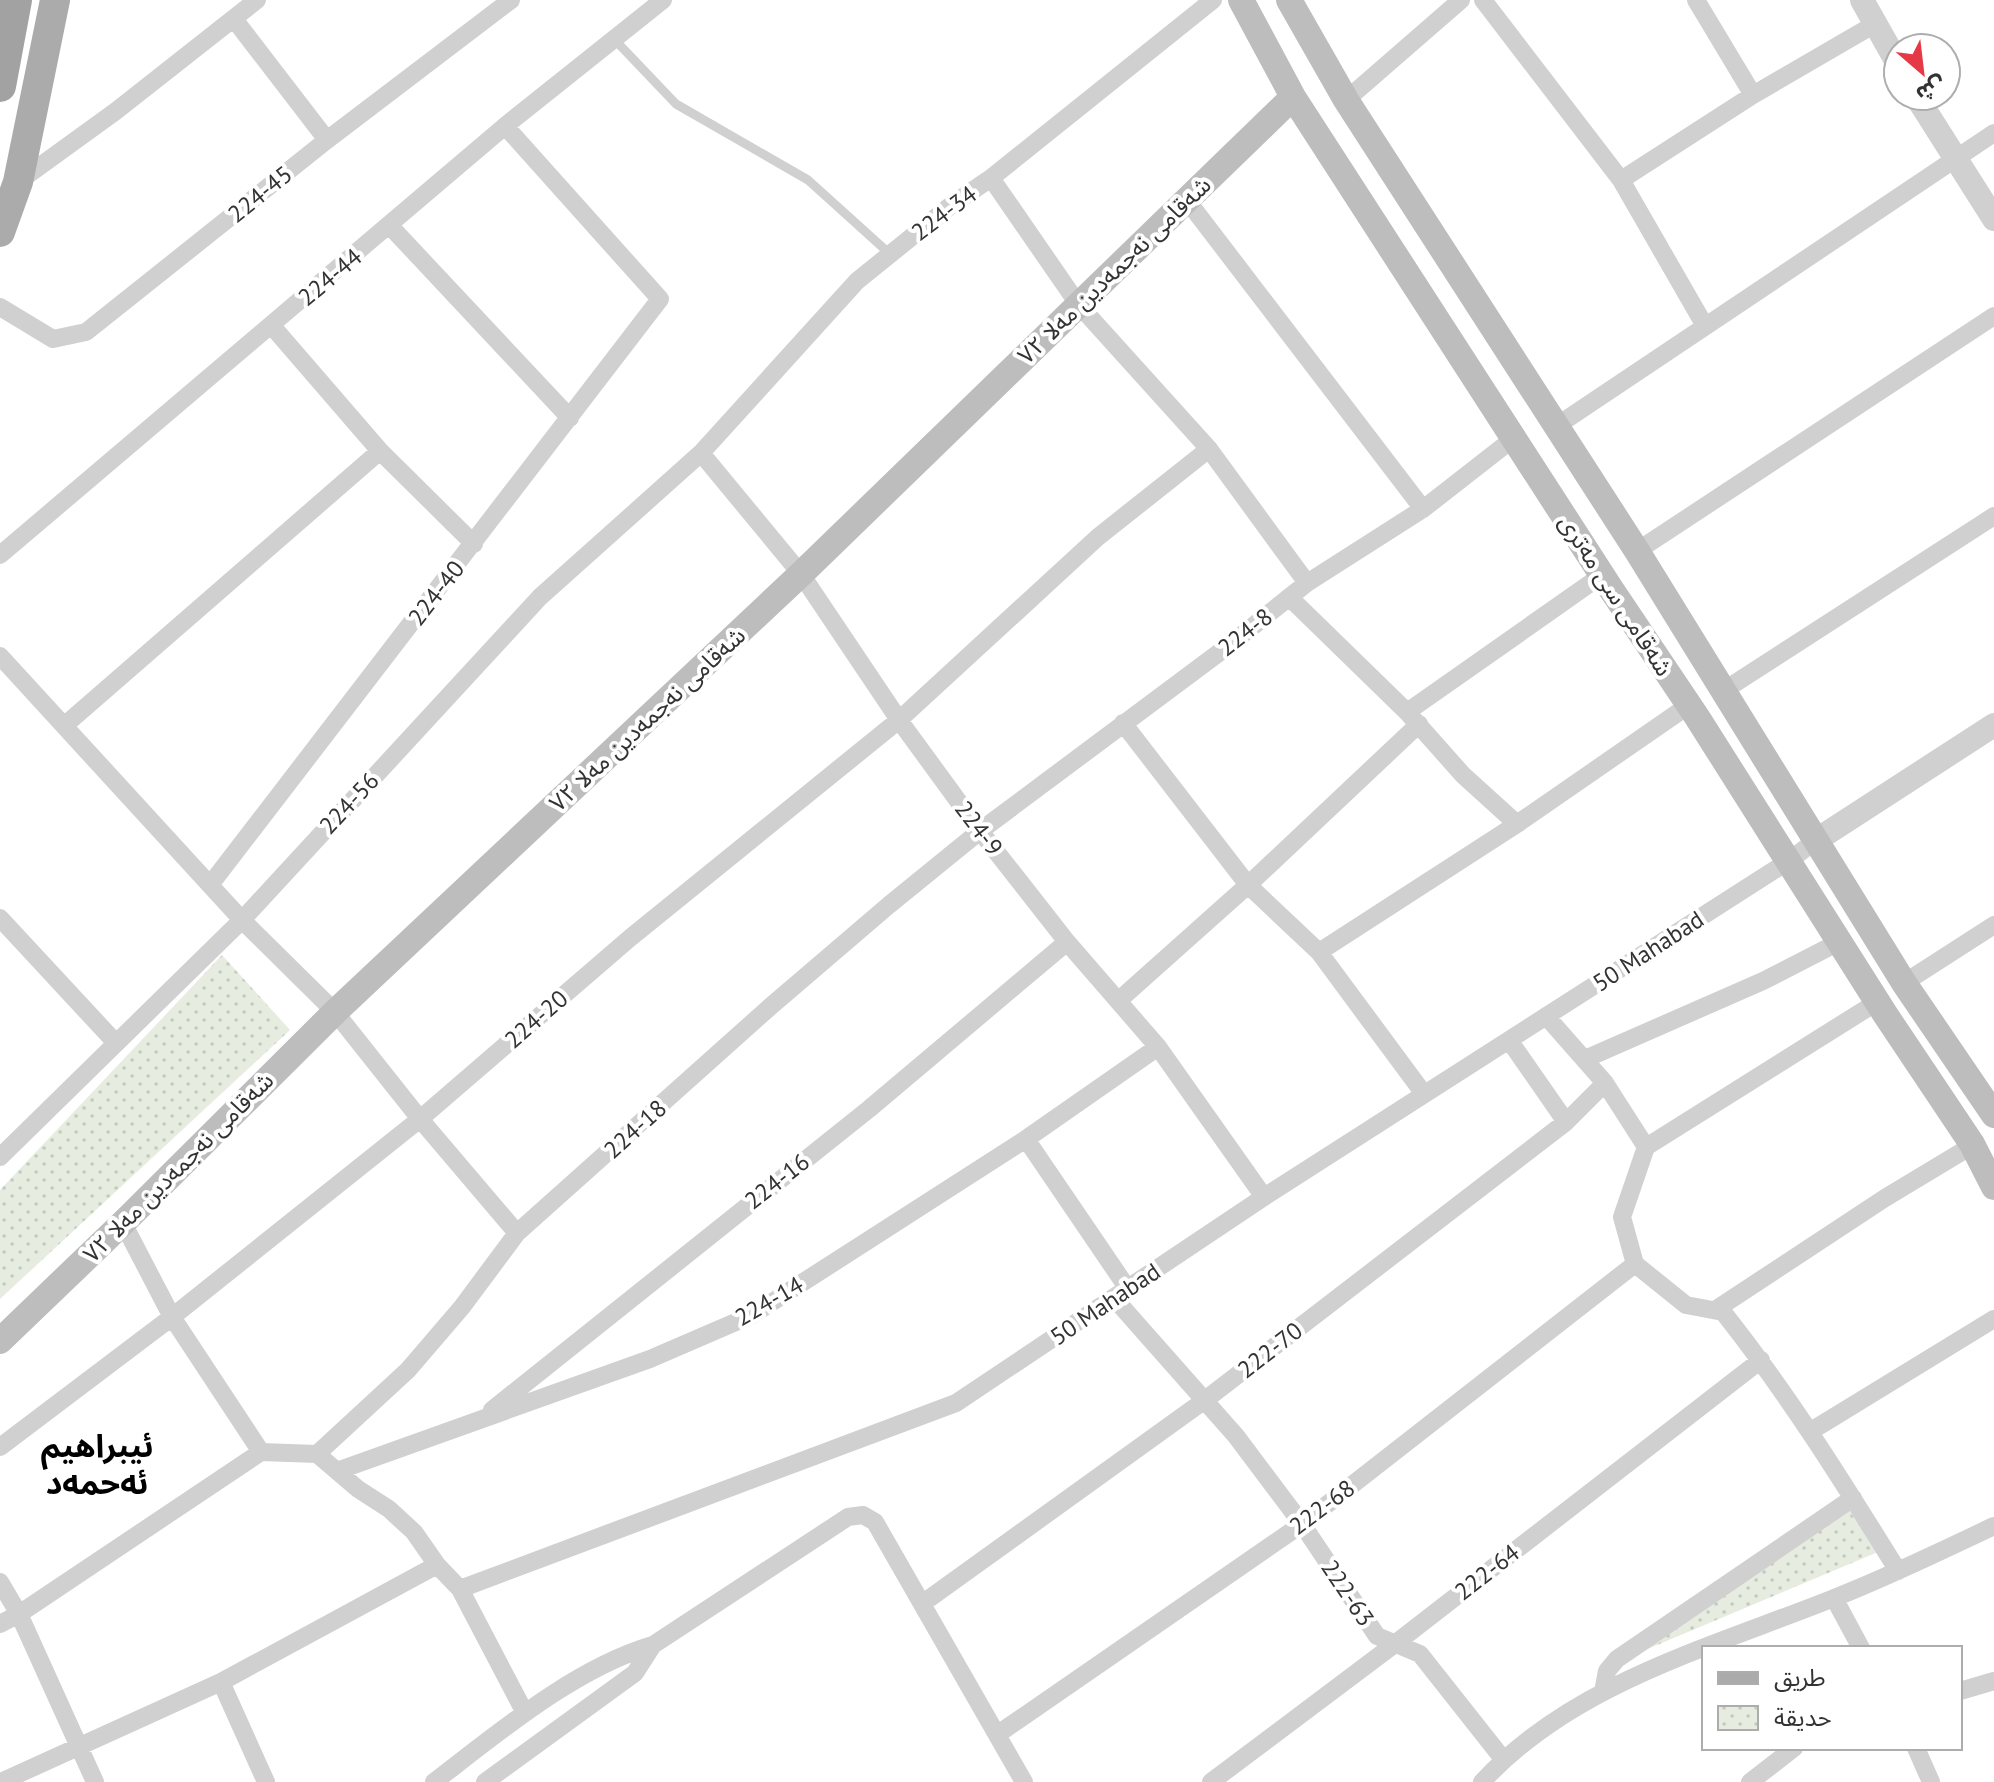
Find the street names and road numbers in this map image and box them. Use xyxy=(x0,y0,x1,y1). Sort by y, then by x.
street label: 224-45 xyxy=(221,159,299,229)
street label: شەقامی نەجمەدین مەلا ٧٢ xyxy=(1011,169,1217,371)
street label: 224-34 xyxy=(905,178,983,248)
street label: 224-44 xyxy=(292,241,368,313)
street label: شەقامی سی مەتری xyxy=(1552,508,1680,682)
street label: 224-40 xyxy=(401,554,471,632)
street label: 224-8 xyxy=(1211,601,1279,663)
street label: شەقامی نەجمەدین مەلا ٧٢ xyxy=(542,620,752,818)
street label: 224-56 xyxy=(312,765,386,841)
street label: 224-9 xyxy=(948,794,1010,862)
street label: 50 Mahabad xyxy=(1587,904,1709,998)
street label: 224-20 xyxy=(498,983,574,1055)
street label: شەقامی نەجمەدین مەلا ٧٢ xyxy=(76,1065,280,1269)
street label: 224-18 xyxy=(597,1093,673,1165)
street label: 224-16 xyxy=(738,1146,816,1216)
street label: 50 Mahabad xyxy=(1044,1256,1166,1352)
street label: 224-14 xyxy=(729,1269,809,1333)
street label: 222-70 xyxy=(1231,1315,1309,1385)
street label: 222-68 xyxy=(1283,1472,1361,1542)
street label: 222-64 xyxy=(1448,1537,1526,1607)
street label: 222-63 xyxy=(1314,1554,1382,1632)

